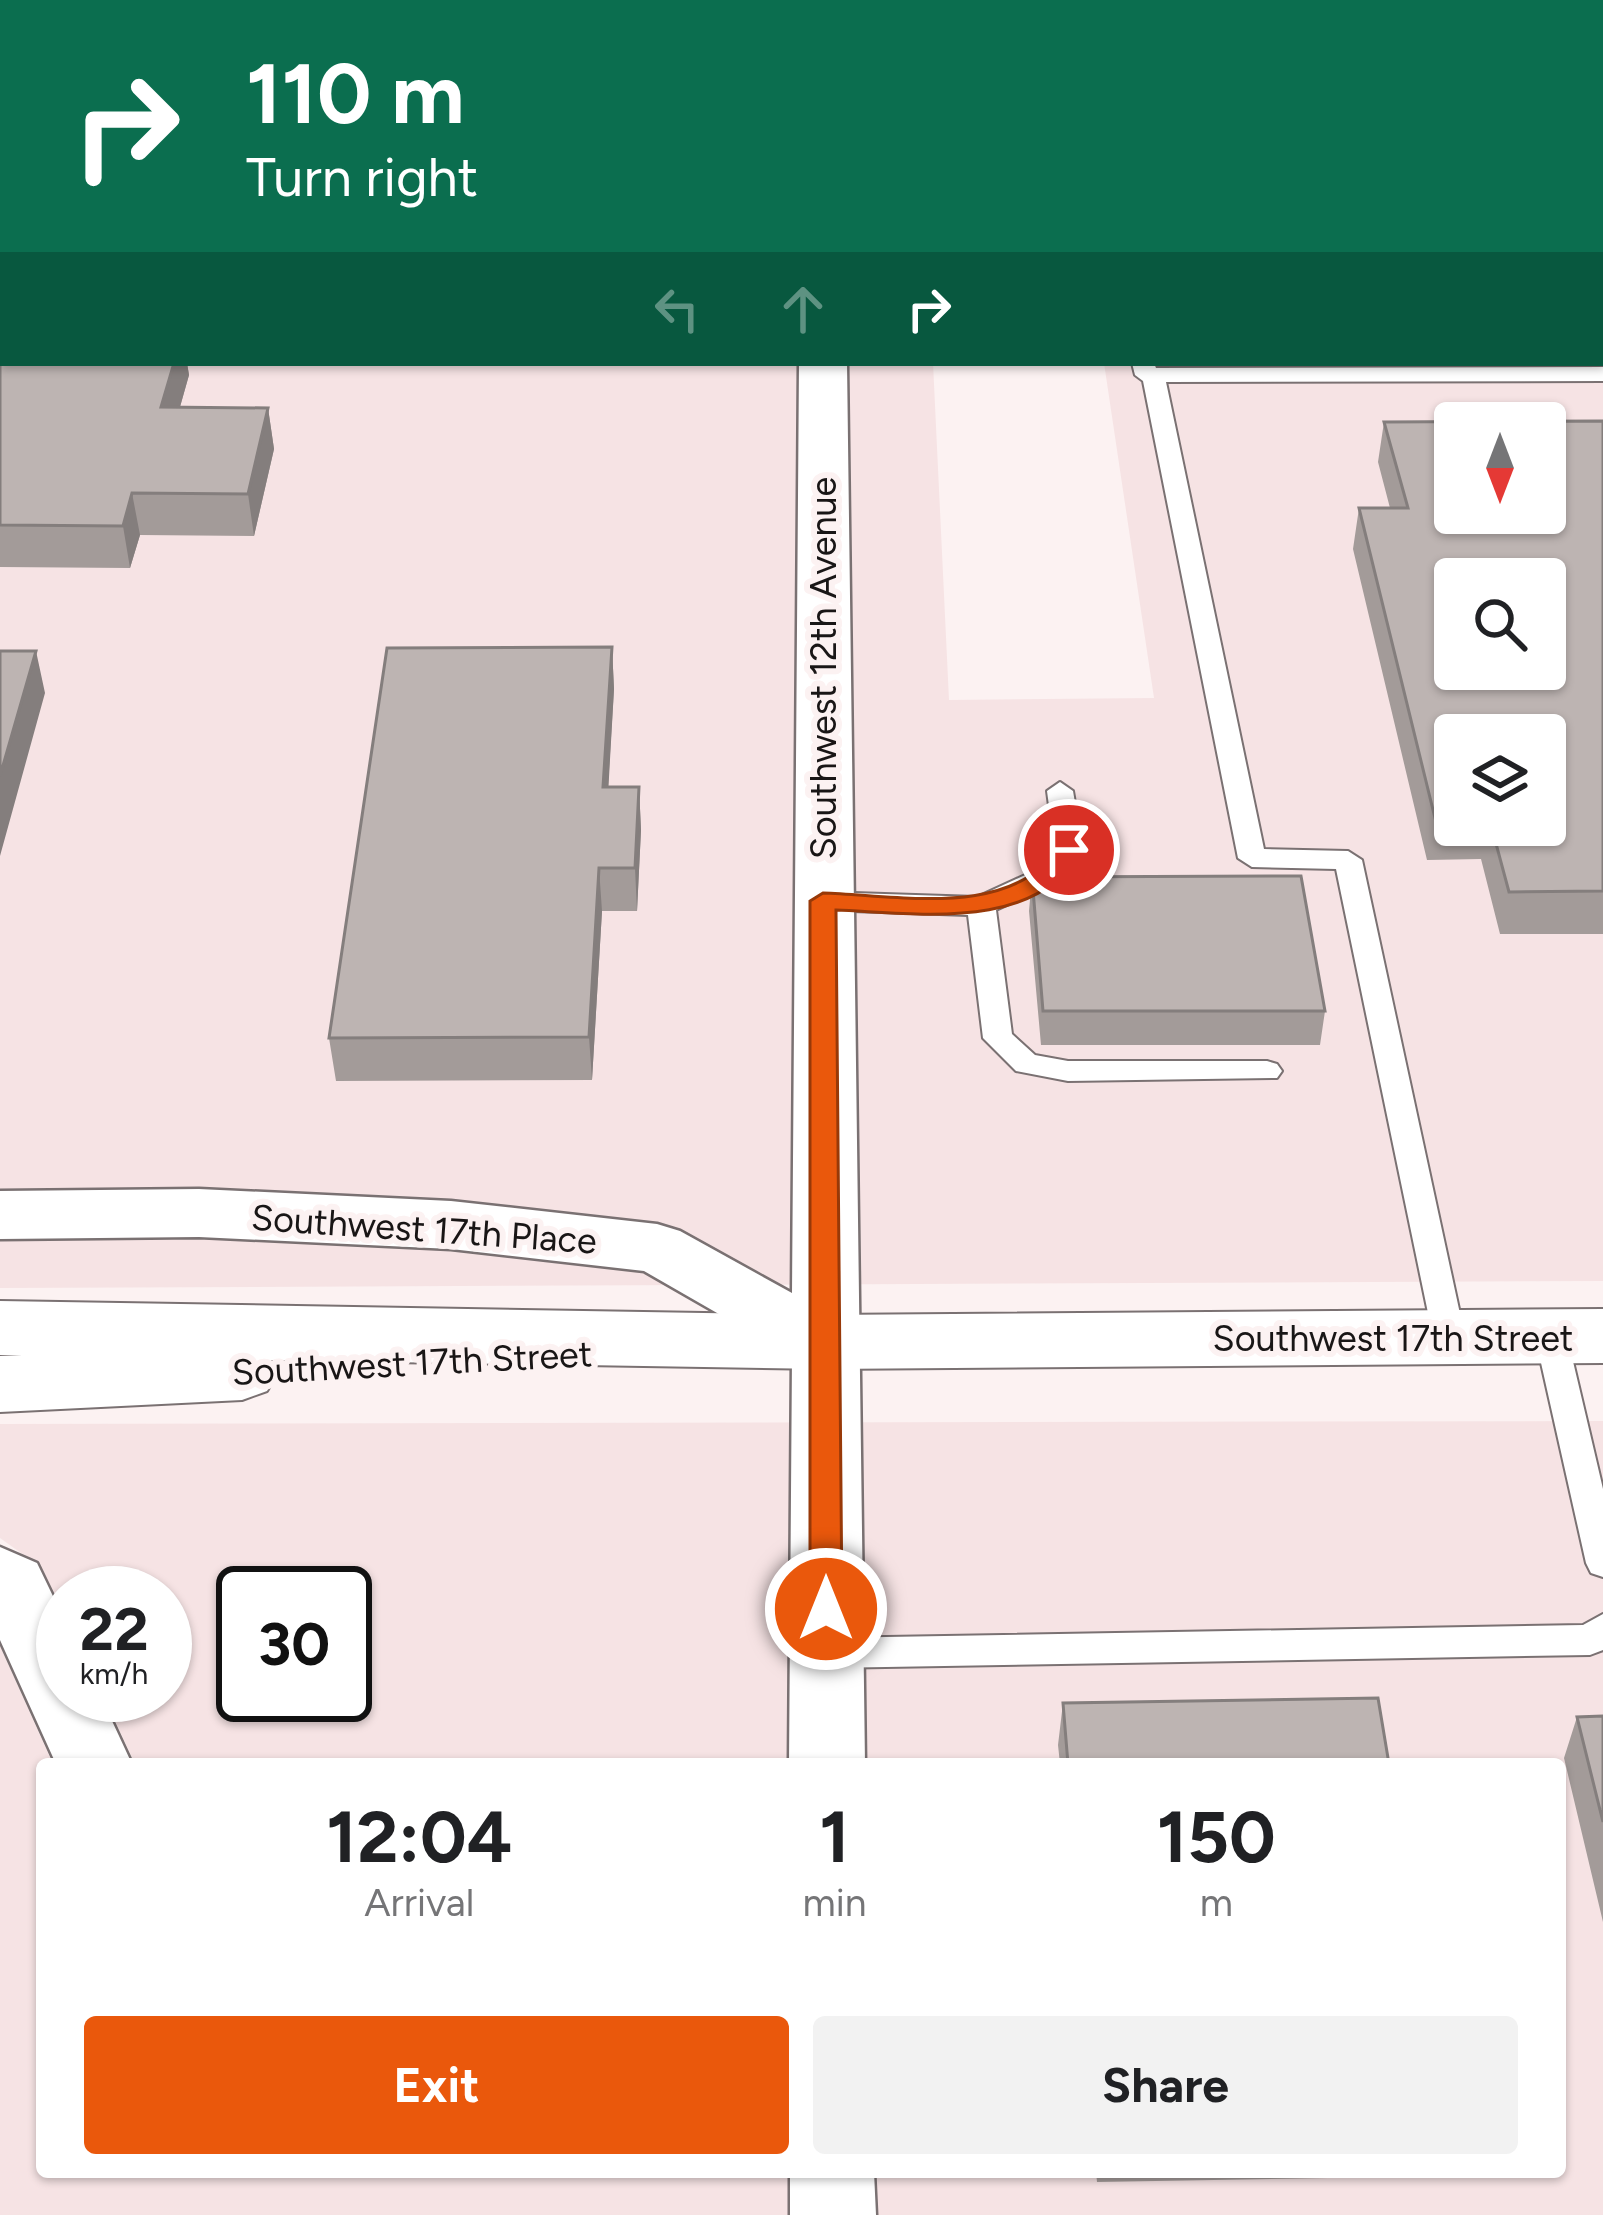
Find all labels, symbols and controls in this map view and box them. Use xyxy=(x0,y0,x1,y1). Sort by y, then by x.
text: 110 m xyxy=(246,43,465,144)
icon: right xyxy=(48,48,204,204)
text: Turn right xyxy=(246,145,478,210)
icon: left xyxy=(644,276,710,342)
icon: ahead xyxy=(770,276,836,342)
icon: right xyxy=(896,276,962,342)
north arrow xyxy=(1434,402,1566,534)
map controls xyxy=(1434,402,1566,846)
street label: Southwest 12th Avenue xyxy=(802,477,845,859)
button: search xyxy=(1434,558,1566,690)
button: layers xyxy=(1434,714,1566,846)
pin xyxy=(1018,799,1120,901)
icon: arrive xyxy=(1036,817,1102,883)
street label: Southwest 17th Place xyxy=(250,1195,598,1263)
street label: Southwest 17th Street xyxy=(1213,1317,1573,1360)
street label: Southwest 17th Street xyxy=(231,1332,593,1394)
position arrow xyxy=(763,1546,889,1672)
speed limit sign: 30 xyxy=(216,1566,372,1722)
text: 22 xyxy=(79,1593,149,1665)
text: km/h xyxy=(80,1655,148,1692)
text: 12:04 xyxy=(326,1794,512,1880)
text: 1 xyxy=(819,1794,850,1880)
text: 150 xyxy=(1157,1794,1276,1880)
text: Arrival xyxy=(364,1879,474,1926)
text: min xyxy=(803,1879,867,1926)
text: m xyxy=(1200,1879,1233,1926)
button: Exit xyxy=(84,2016,789,2154)
button: Share xyxy=(813,2016,1518,2154)

